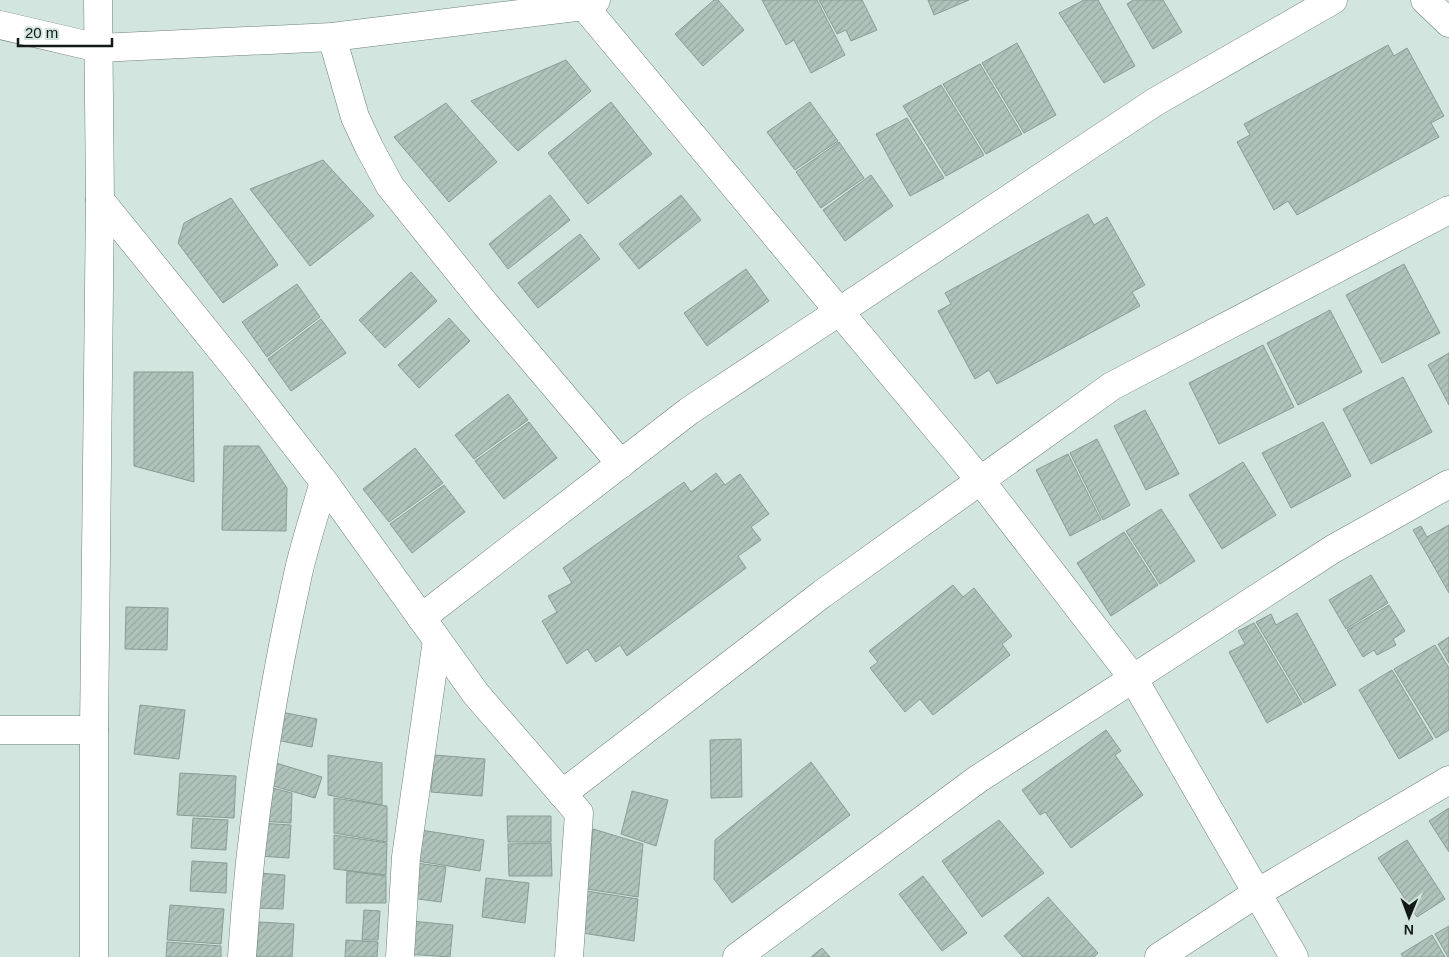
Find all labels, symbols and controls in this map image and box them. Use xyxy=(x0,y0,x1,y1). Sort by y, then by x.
scale bar xyxy=(18,15,111,47)
text: 20 m xyxy=(25,24,58,41)
north arrow xyxy=(1384,892,1434,942)
text: N xyxy=(1404,922,1414,938)

